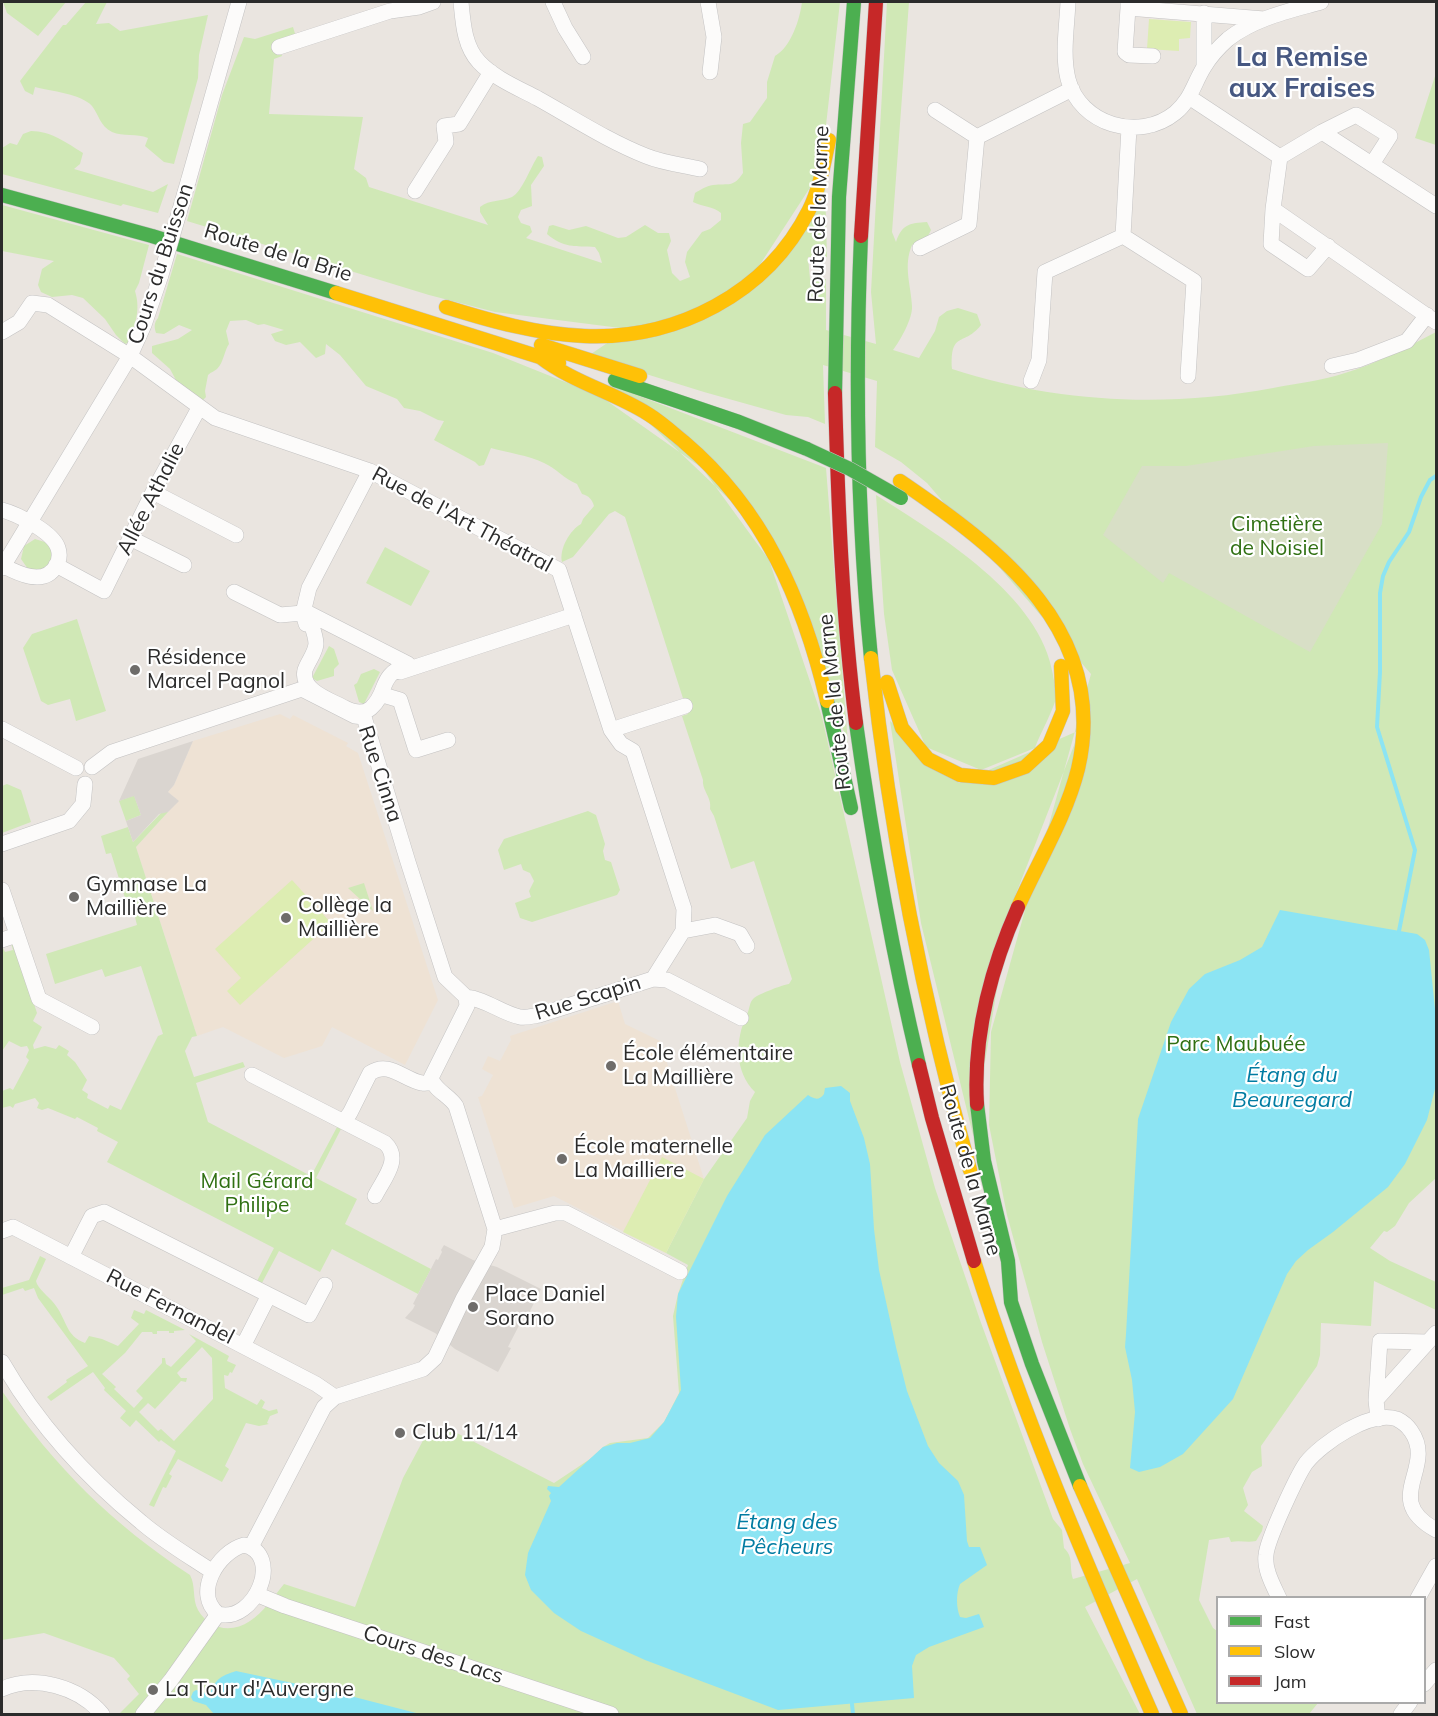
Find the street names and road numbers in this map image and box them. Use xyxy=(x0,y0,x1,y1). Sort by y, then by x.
street label: Route de la Marne xyxy=(803,125,835,303)
street label: Cours du Buisson xyxy=(123,180,199,348)
street label: Route de la Brie xyxy=(201,219,355,287)
street label: Allée Athalie xyxy=(112,439,190,559)
street label: Rue de l'Art Théatral xyxy=(368,462,556,578)
street label: Route de la Marne xyxy=(813,613,857,791)
street label: Rue Cinna xyxy=(353,722,407,826)
street label: Rue Scapin xyxy=(532,970,644,1026)
street label: Route de la Marne xyxy=(933,1081,1007,1259)
street label: Rue Fernandel xyxy=(102,1264,238,1350)
street label: Cours des Lacs xyxy=(360,1620,506,1690)

